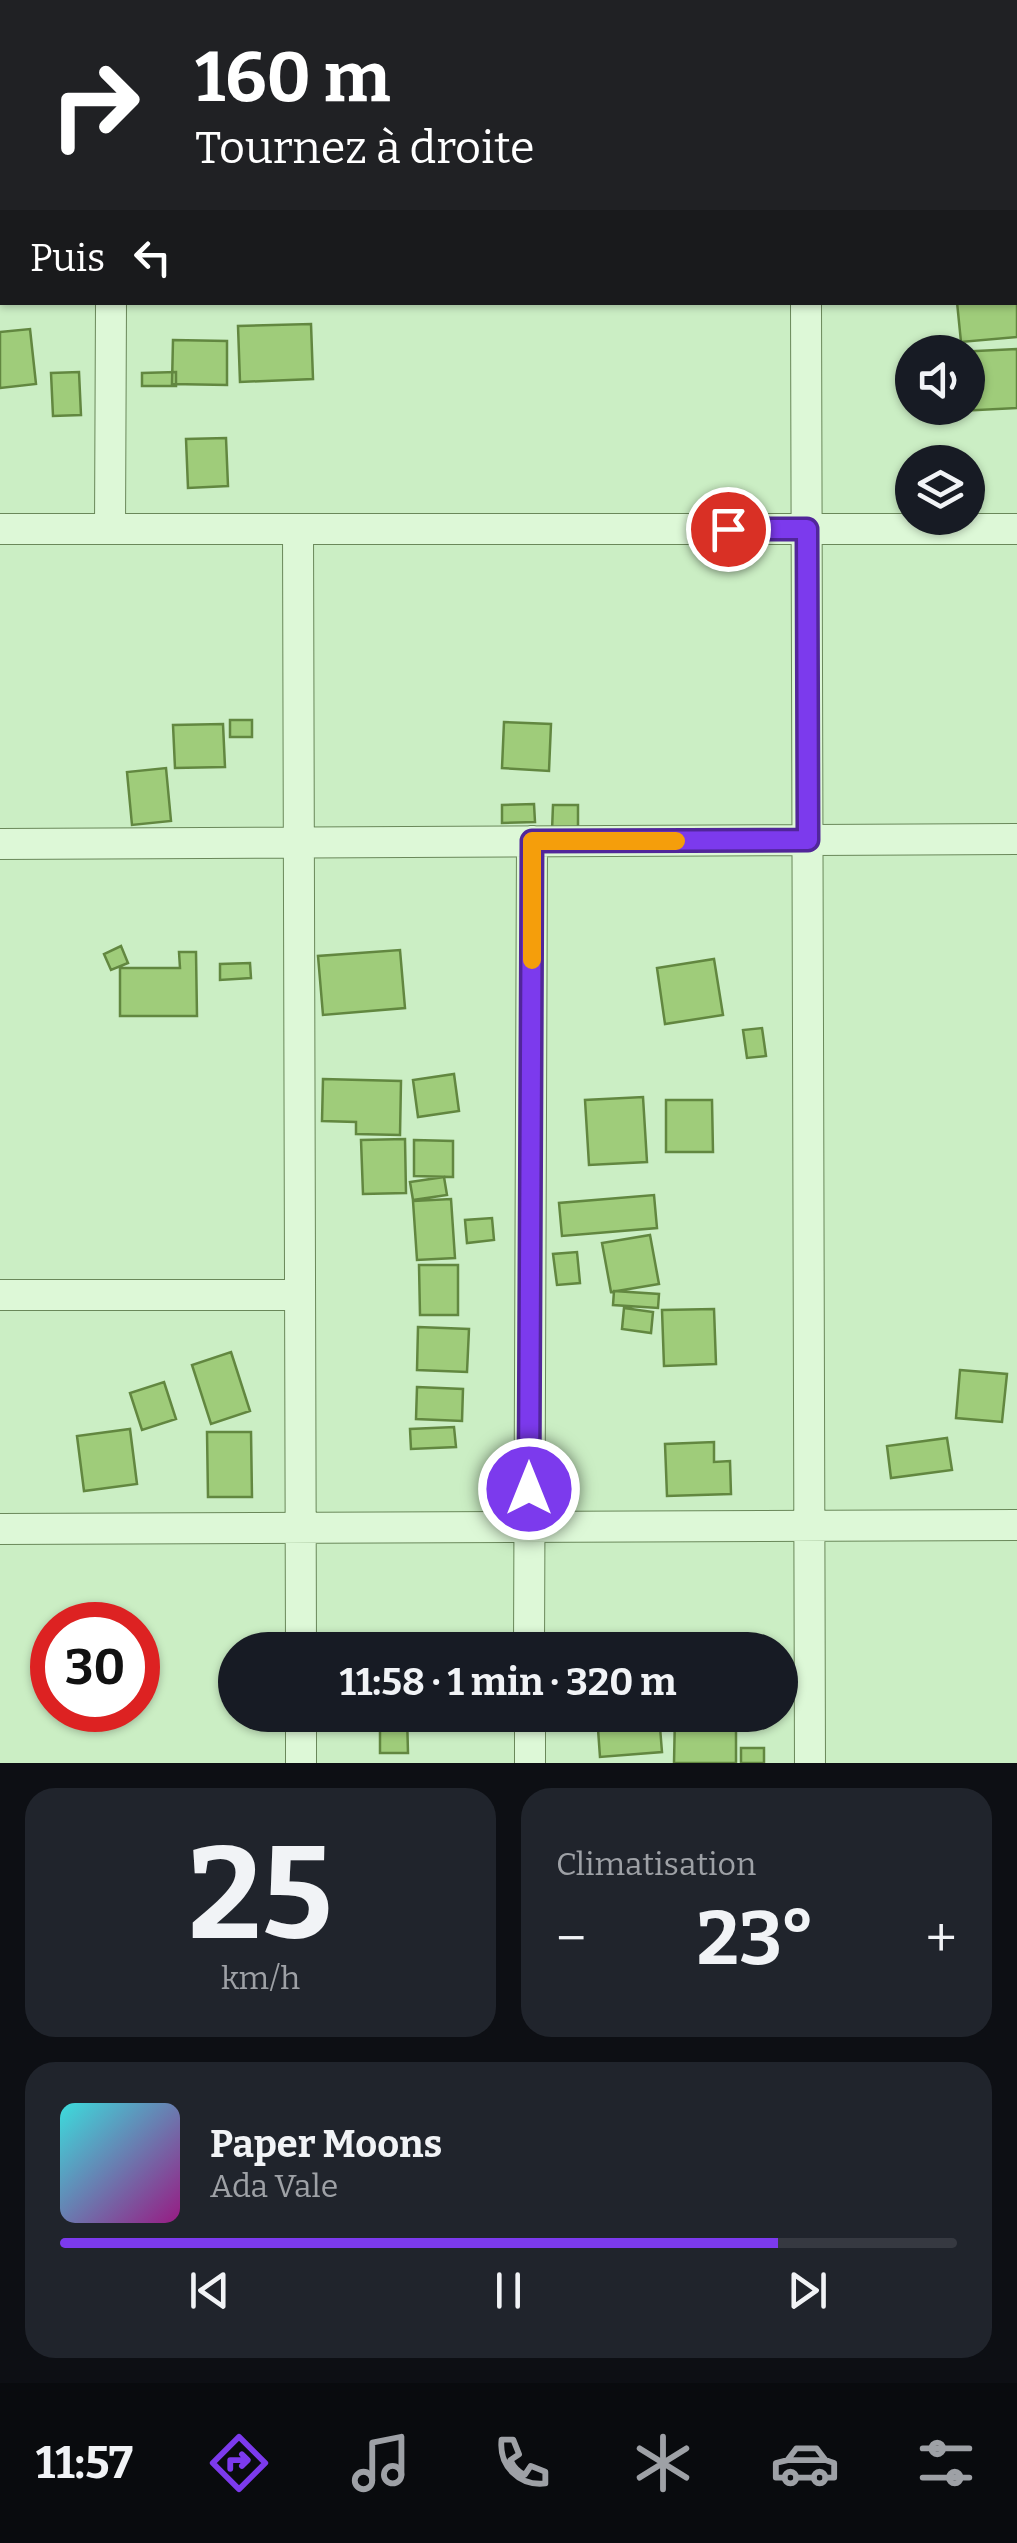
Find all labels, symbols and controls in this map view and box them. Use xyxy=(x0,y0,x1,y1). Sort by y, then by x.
text: 160 m xyxy=(195,36,390,120)
icon: right xyxy=(30,40,160,170)
text: Tournez à droite xyxy=(195,121,535,175)
icon: left xyxy=(125,230,180,285)
text: Puis xyxy=(30,235,105,281)
map controls xyxy=(895,335,985,535)
button: sound xyxy=(895,335,985,425)
button: layers xyxy=(895,445,985,535)
pin xyxy=(686,487,771,572)
icon: arrive xyxy=(701,502,756,557)
position arrow xyxy=(477,1437,581,1541)
speed limit sign: 30 xyxy=(30,1602,160,1732)
text: 11:58 · 1 min · 320 m xyxy=(340,1659,677,1705)
text: 25 xyxy=(188,1816,333,1972)
text: Climatisation xyxy=(556,1845,756,1883)
text: 23° xyxy=(697,1894,815,1984)
text: − xyxy=(556,1906,586,1972)
text: + xyxy=(926,1906,957,1972)
text: km/h xyxy=(221,1959,300,1997)
text: Paper Moons xyxy=(210,2121,442,2167)
text: Ada Vale xyxy=(210,2167,338,2205)
icon: previous xyxy=(182,2263,237,2318)
icon: pause xyxy=(481,2263,536,2318)
icon: next xyxy=(780,2263,835,2318)
icon: directions xyxy=(204,2428,274,2498)
icon: music xyxy=(346,2428,416,2498)
icon: phone xyxy=(487,2428,557,2498)
icon: climate xyxy=(628,2428,698,2498)
icon: car xyxy=(770,2428,840,2498)
icon: filters xyxy=(911,2428,981,2498)
text: 11:57 xyxy=(36,2436,133,2490)

